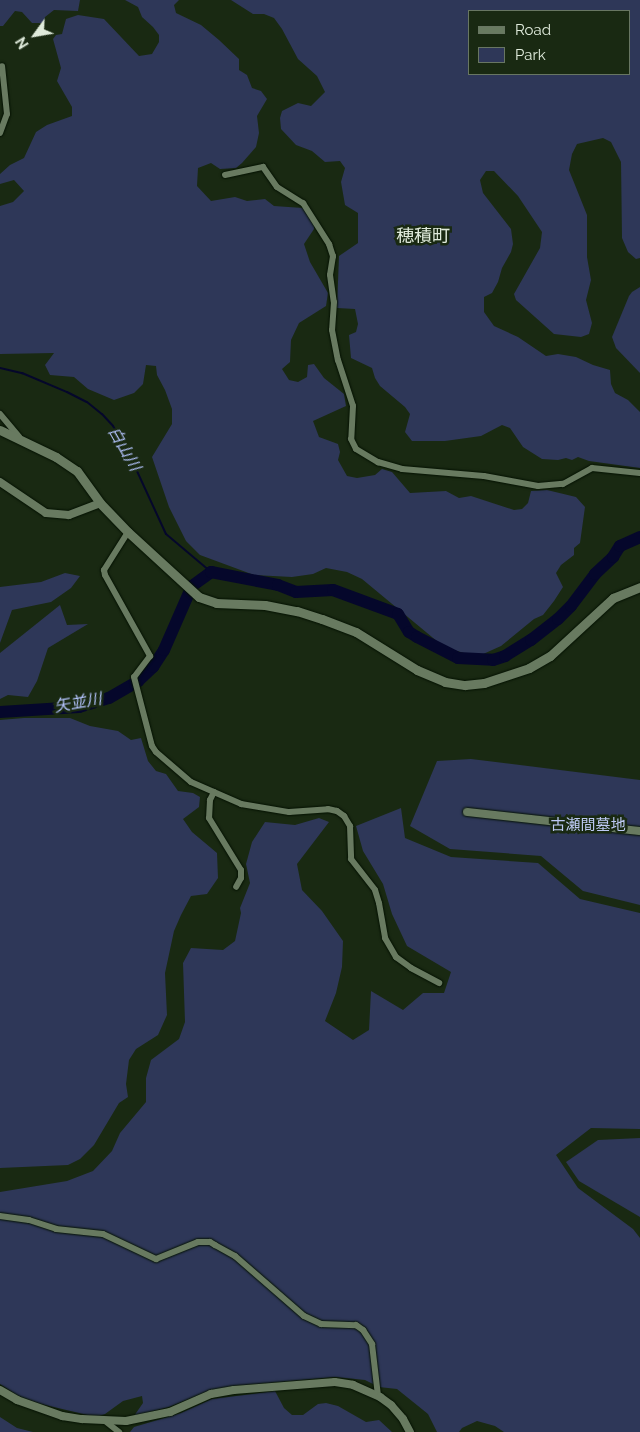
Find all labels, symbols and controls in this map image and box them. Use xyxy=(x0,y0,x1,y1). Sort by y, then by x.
north arrow xyxy=(10,10,60,60)
legend xyxy=(468,10,630,75)
text: Road xyxy=(515,21,551,39)
text: N xyxy=(13,34,32,52)
text: Park xyxy=(515,46,546,64)
district label: 穂積町 xyxy=(396,225,450,247)
water label: 白山川 xyxy=(104,423,144,475)
water label: 矢並川 xyxy=(53,689,103,717)
park label: 古瀬間墓地 xyxy=(551,817,625,835)

